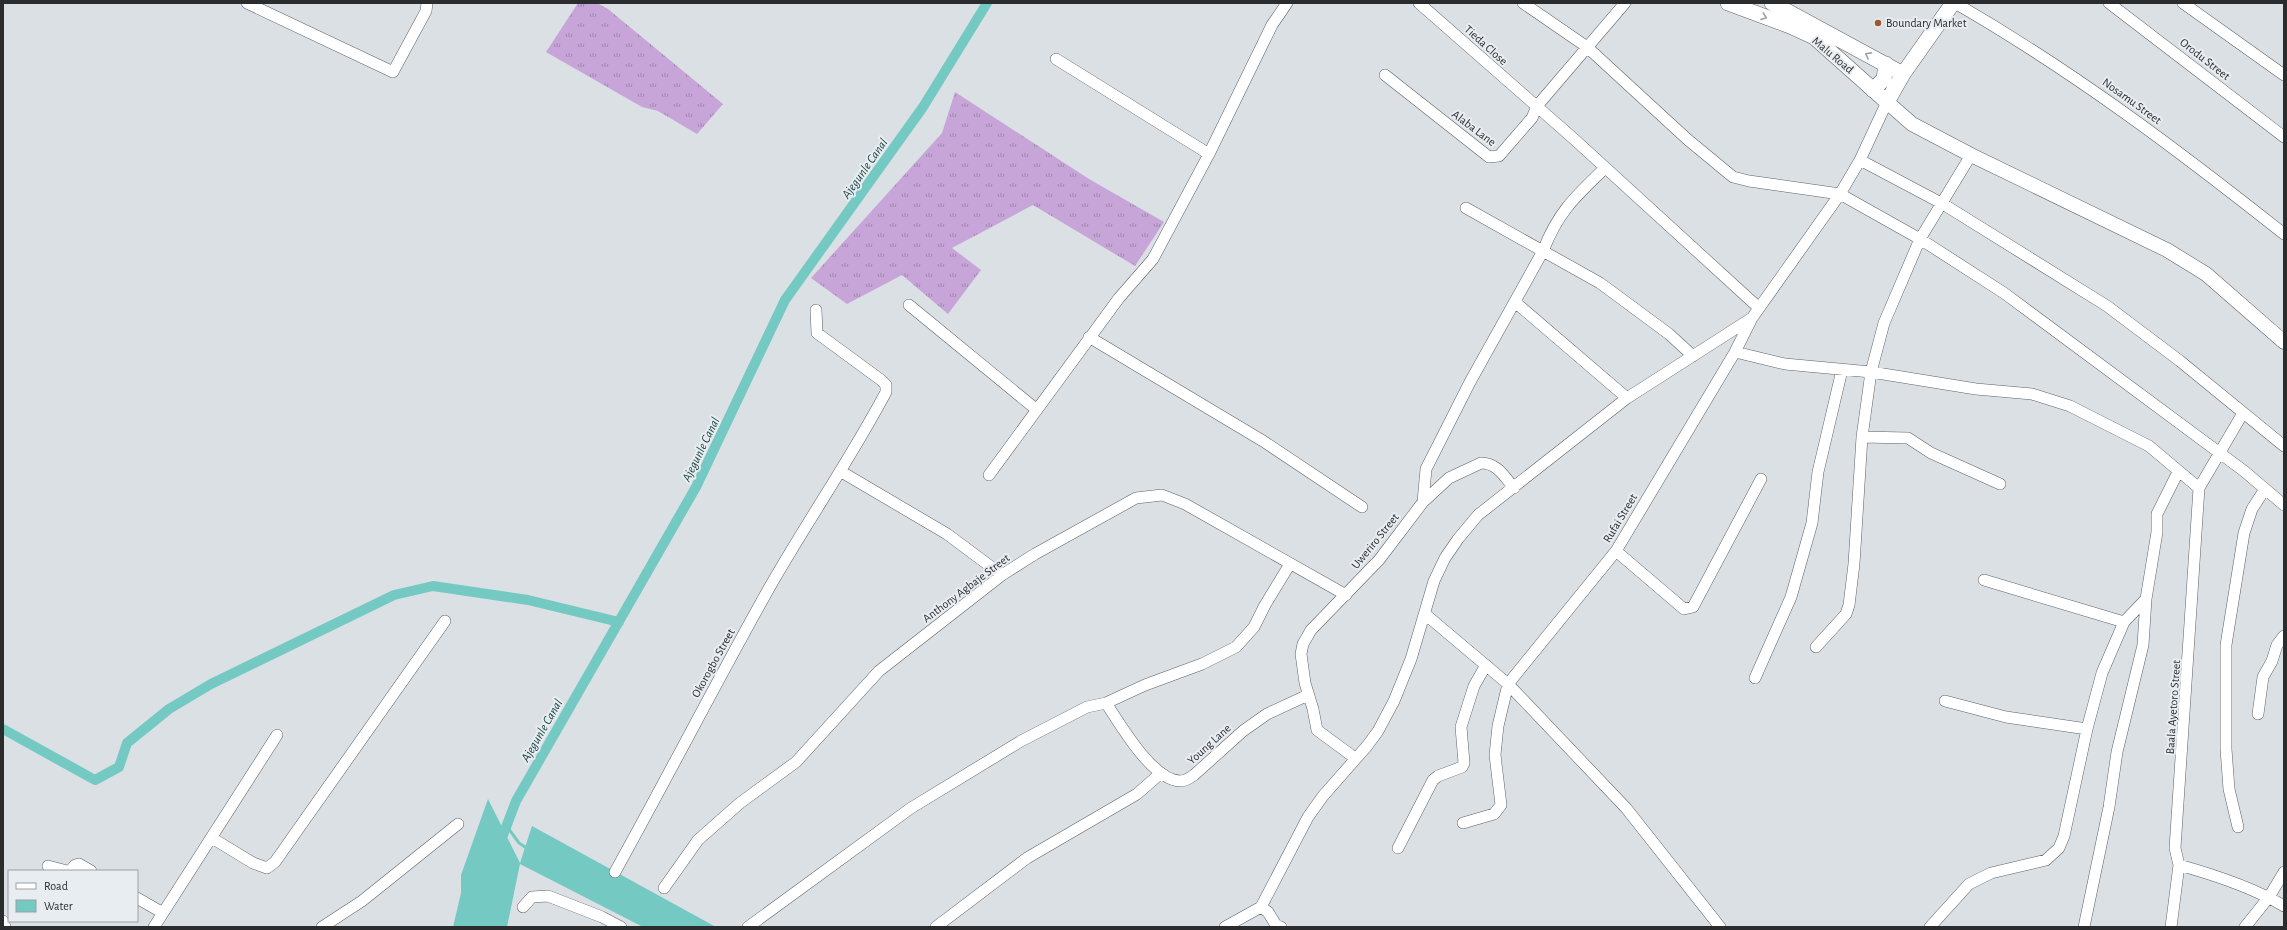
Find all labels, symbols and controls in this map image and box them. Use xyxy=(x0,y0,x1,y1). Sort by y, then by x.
one-way arrow xyxy=(1761,12,1768,20)
place label: Boundary Market xyxy=(1886,17,1967,30)
marker: Boundary Market xyxy=(1873,18,1883,28)
street label: Tieda Close xyxy=(1462,23,1510,67)
street label: Malu Road xyxy=(1810,34,1856,76)
street label: Orodu Street xyxy=(2178,36,2232,82)
one-way arrow xyxy=(1865,52,1873,59)
street label: Nosamu Street xyxy=(2100,76,2164,126)
street label: Alaba Lane xyxy=(1450,108,1498,148)
water label: Ajegunle Canal xyxy=(839,136,891,202)
water label: Ajegunle Canal xyxy=(680,415,723,485)
street label: Rufai Street xyxy=(1601,491,1639,545)
street label: Uweriro Street xyxy=(1349,511,1401,571)
street label: Anthony Agbaje Street xyxy=(920,551,1012,625)
street label: Okorogbo Street xyxy=(689,626,737,699)
street label: Baala Ayetoro Street xyxy=(2164,659,2183,755)
water label: Ajegunle Canal xyxy=(519,697,565,765)
street label: Young Lane xyxy=(1185,722,1233,766)
legend xyxy=(8,870,138,922)
text: Road xyxy=(44,880,68,892)
text: Water xyxy=(44,900,73,912)

